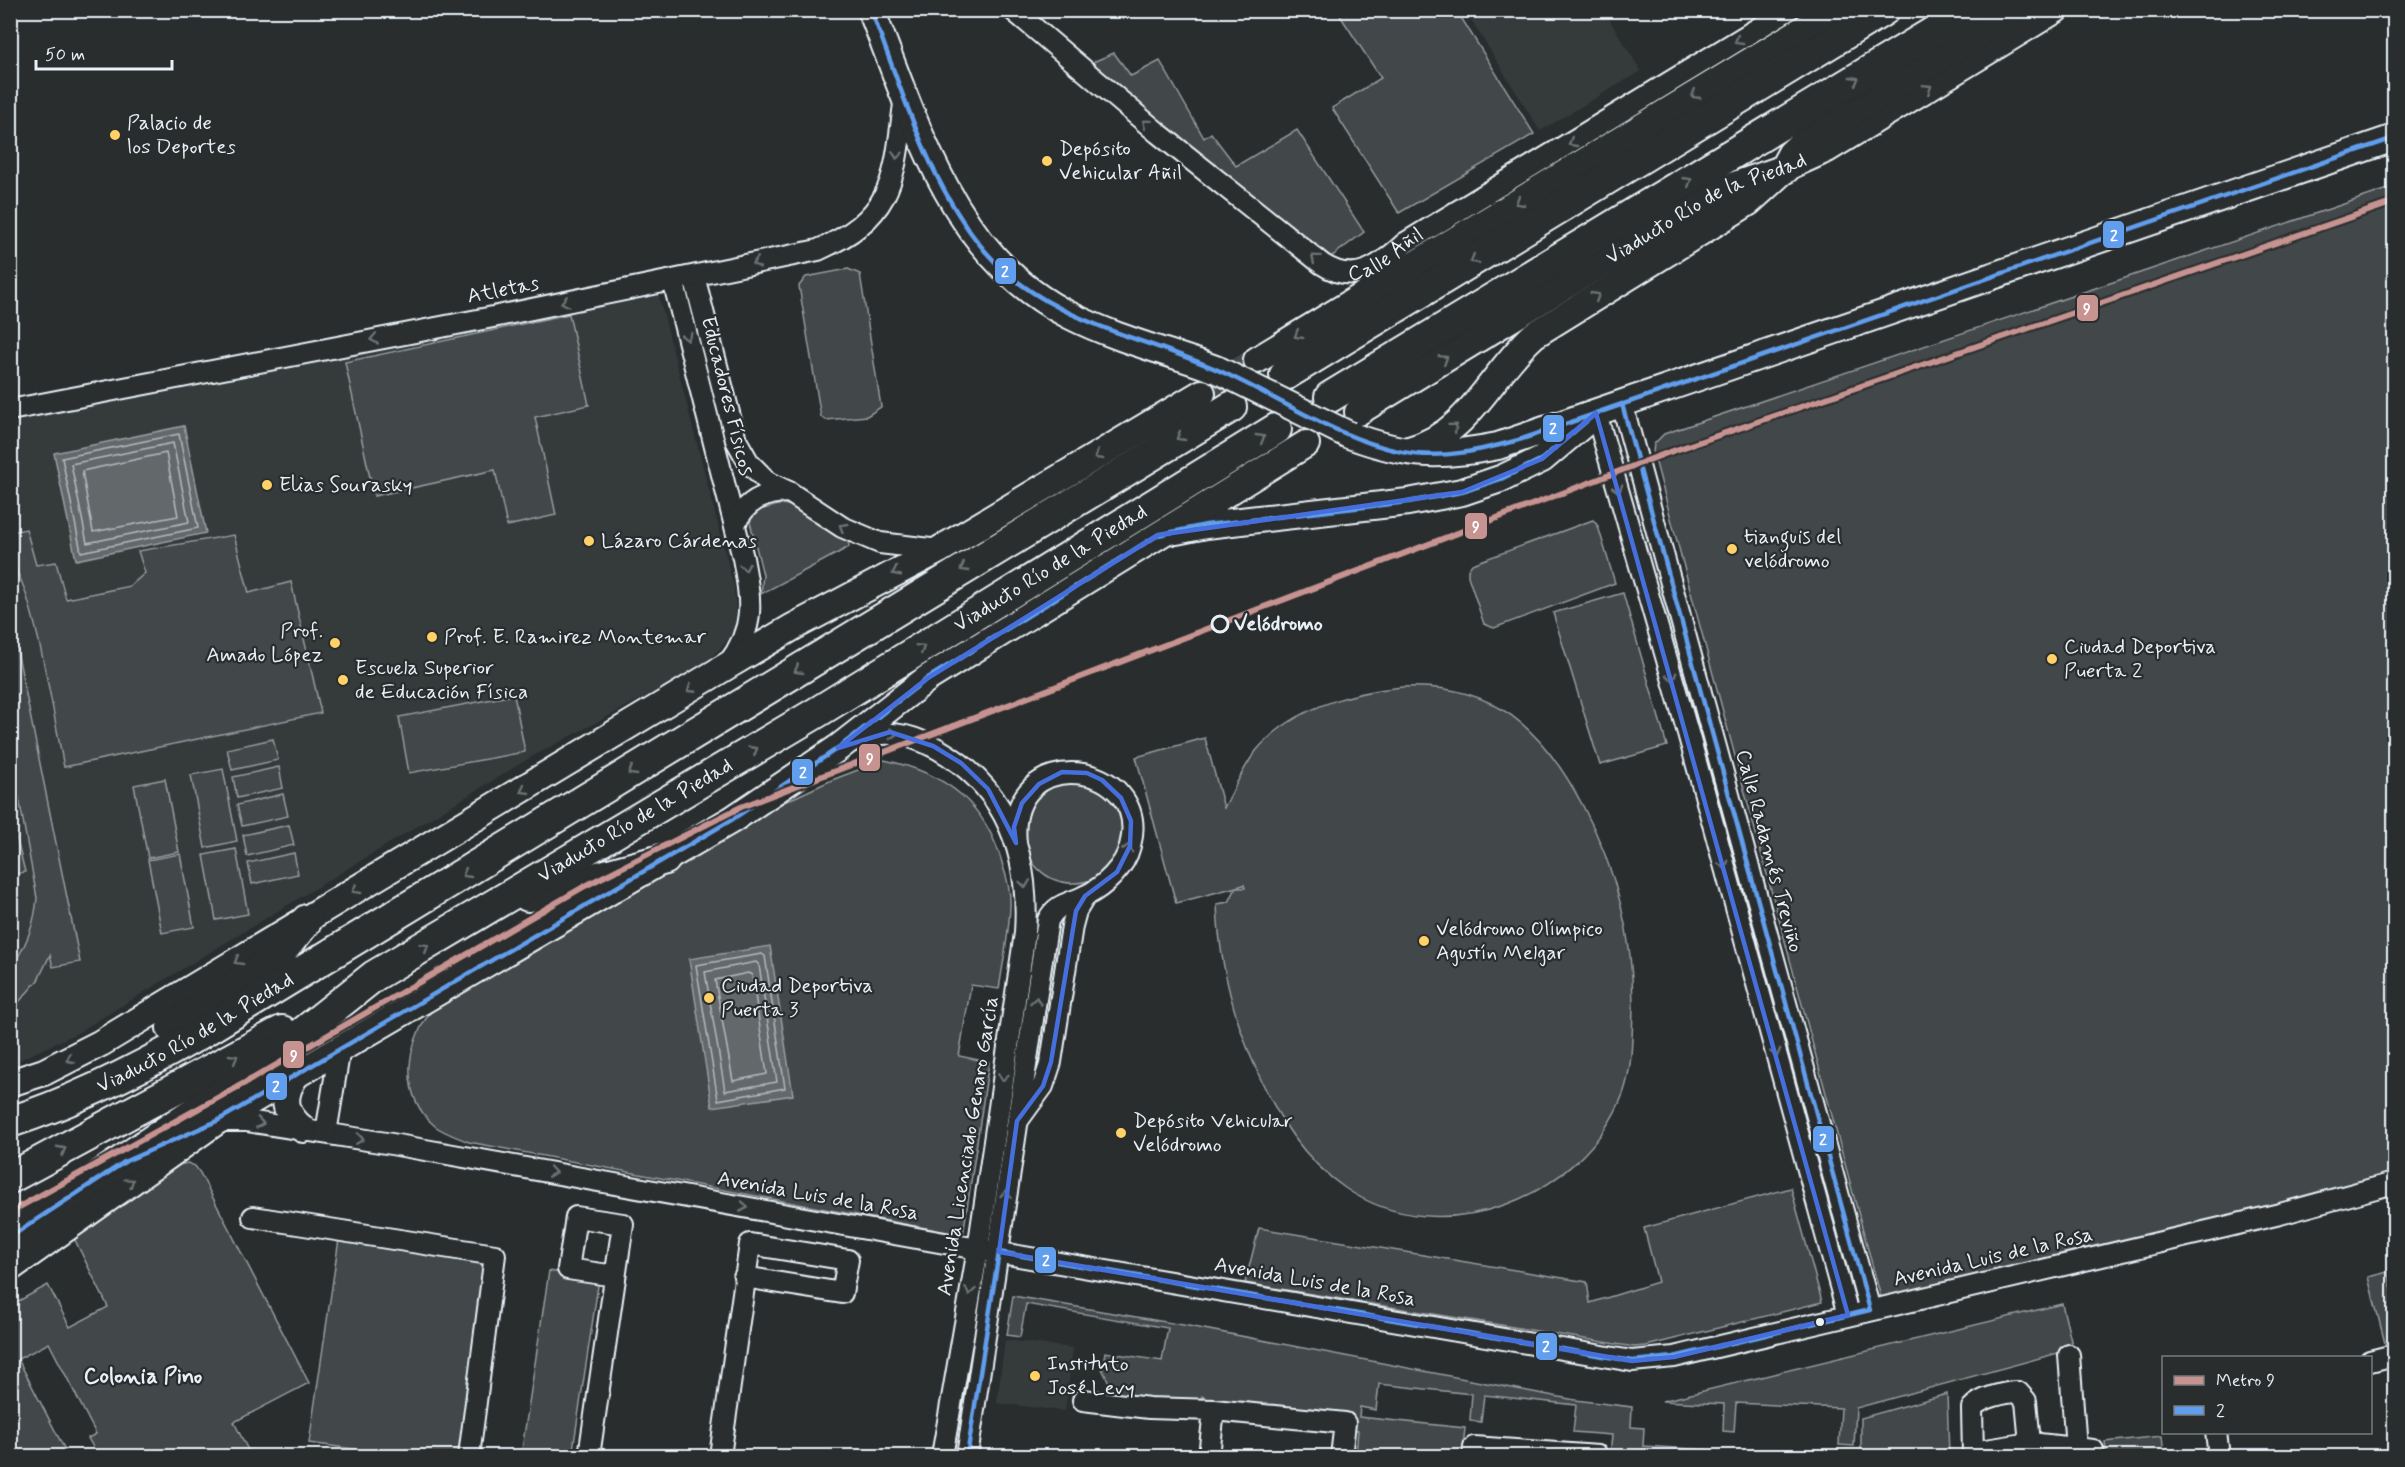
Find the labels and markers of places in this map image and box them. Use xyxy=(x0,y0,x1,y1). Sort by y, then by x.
place label: Palacio de los Deportes xyxy=(127,109,236,161)
marker: Palacio de los Deportes xyxy=(108,128,122,142)
place label: Depósito Vehicular Añil xyxy=(1059,135,1182,187)
marker: Depósito Vehicular Añil xyxy=(1040,154,1054,168)
place label: Elias Sourasky xyxy=(279,471,412,499)
marker: Elias Sourasky xyxy=(260,478,274,492)
place label: tianguis del velódromo xyxy=(1744,523,1841,575)
place label: Lázaro Cárdenas xyxy=(601,527,757,555)
marker: Lázaro Cárdenas xyxy=(582,534,596,548)
marker: tianguis del velódromo xyxy=(1725,542,1739,556)
place label: Velódromo xyxy=(1234,610,1323,638)
marker: Velódromo xyxy=(1211,615,1229,633)
place label: Prof. Amado López xyxy=(206,617,323,669)
place label: Prof. E. Ramirez Montemar xyxy=(444,623,706,651)
marker: Prof. E. Ramirez Montemar xyxy=(425,630,439,644)
place label: Ciudad Deportiva Puerta 2 xyxy=(2064,633,2216,685)
marker: Prof. Amado López xyxy=(328,636,342,650)
marker: Ciudad Deportiva Puerta 2 xyxy=(2045,652,2059,666)
place label: Escuela Superior de Educación Física xyxy=(355,654,528,706)
marker: Escuela Superior de Educación Física xyxy=(336,673,350,687)
place label: Velódromo Olímpico Agustín Melgar xyxy=(1436,915,1603,967)
marker: Velódromo Olímpico Agustín Melgar xyxy=(1417,934,1431,948)
place label: Ciudad Deportiva Puerta 3 xyxy=(721,972,873,1024)
marker: Ciudad Deportiva Puerta 3 xyxy=(702,991,716,1005)
place label: Depósito Vehicular Velódromo xyxy=(1133,1107,1293,1159)
marker: Depósito Vehicular Velódromo xyxy=(1114,1126,1128,1140)
unlabelled marker xyxy=(1814,1316,1826,1328)
place label: Instituto José Levy xyxy=(1047,1350,1135,1402)
marker: Instituto José Levy xyxy=(1028,1369,1042,1383)

